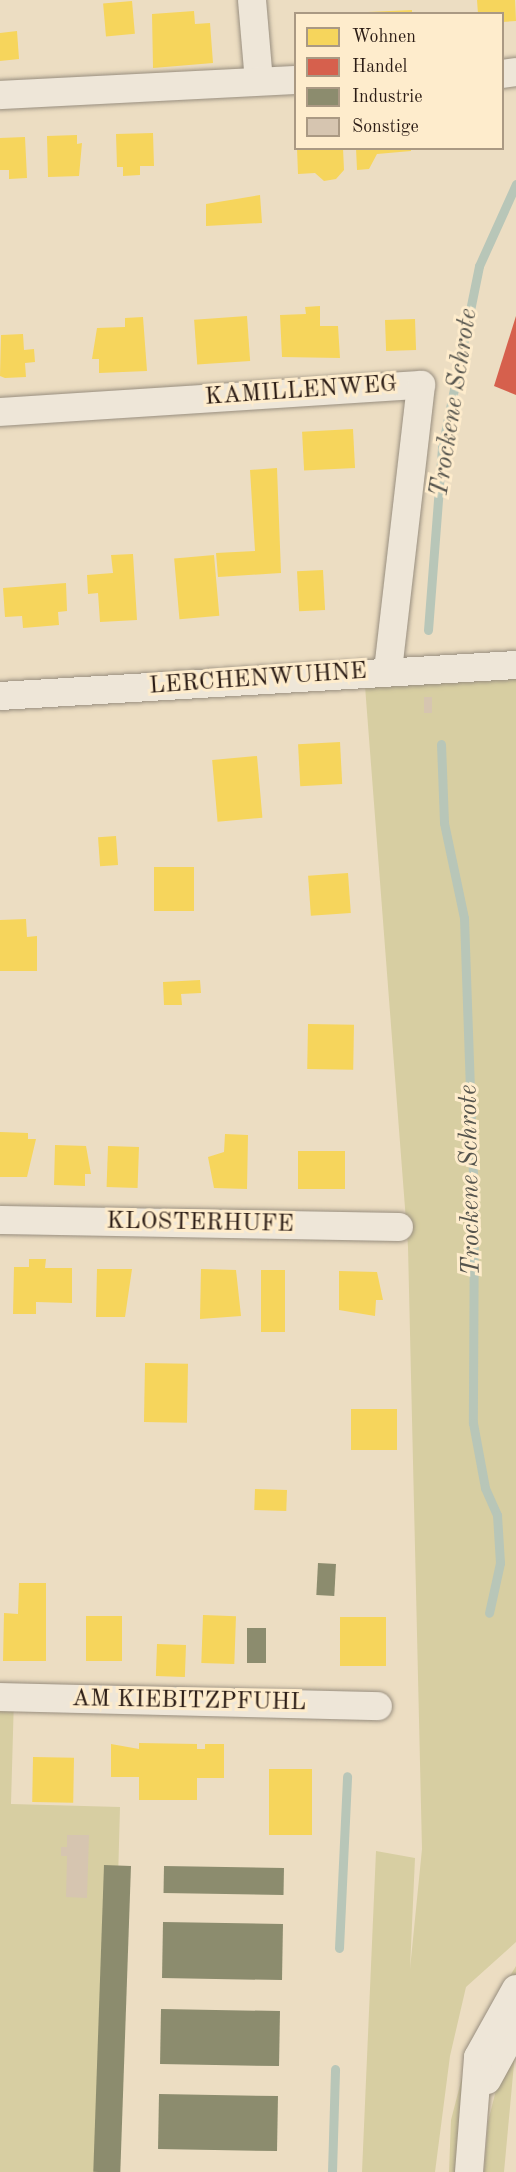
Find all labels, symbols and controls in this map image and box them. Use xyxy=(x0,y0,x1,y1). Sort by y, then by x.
legend xyxy=(294,12,504,150)
text: Wohnen xyxy=(352,28,416,46)
text: Handel xyxy=(352,58,407,76)
text: Industrie xyxy=(352,88,422,106)
text: Sonstige xyxy=(352,118,419,136)
water label: Trockene Schrote xyxy=(425,306,485,500)
street label: KAMILLENWEG xyxy=(204,371,398,413)
street label: LERCHENWUHNE xyxy=(148,658,368,702)
water label: Trockene Schrote xyxy=(454,1084,488,1276)
street label: KLOSTERHUFE xyxy=(106,1208,294,1240)
street label: AM KIEBITZPFUHL xyxy=(72,1686,306,1718)

